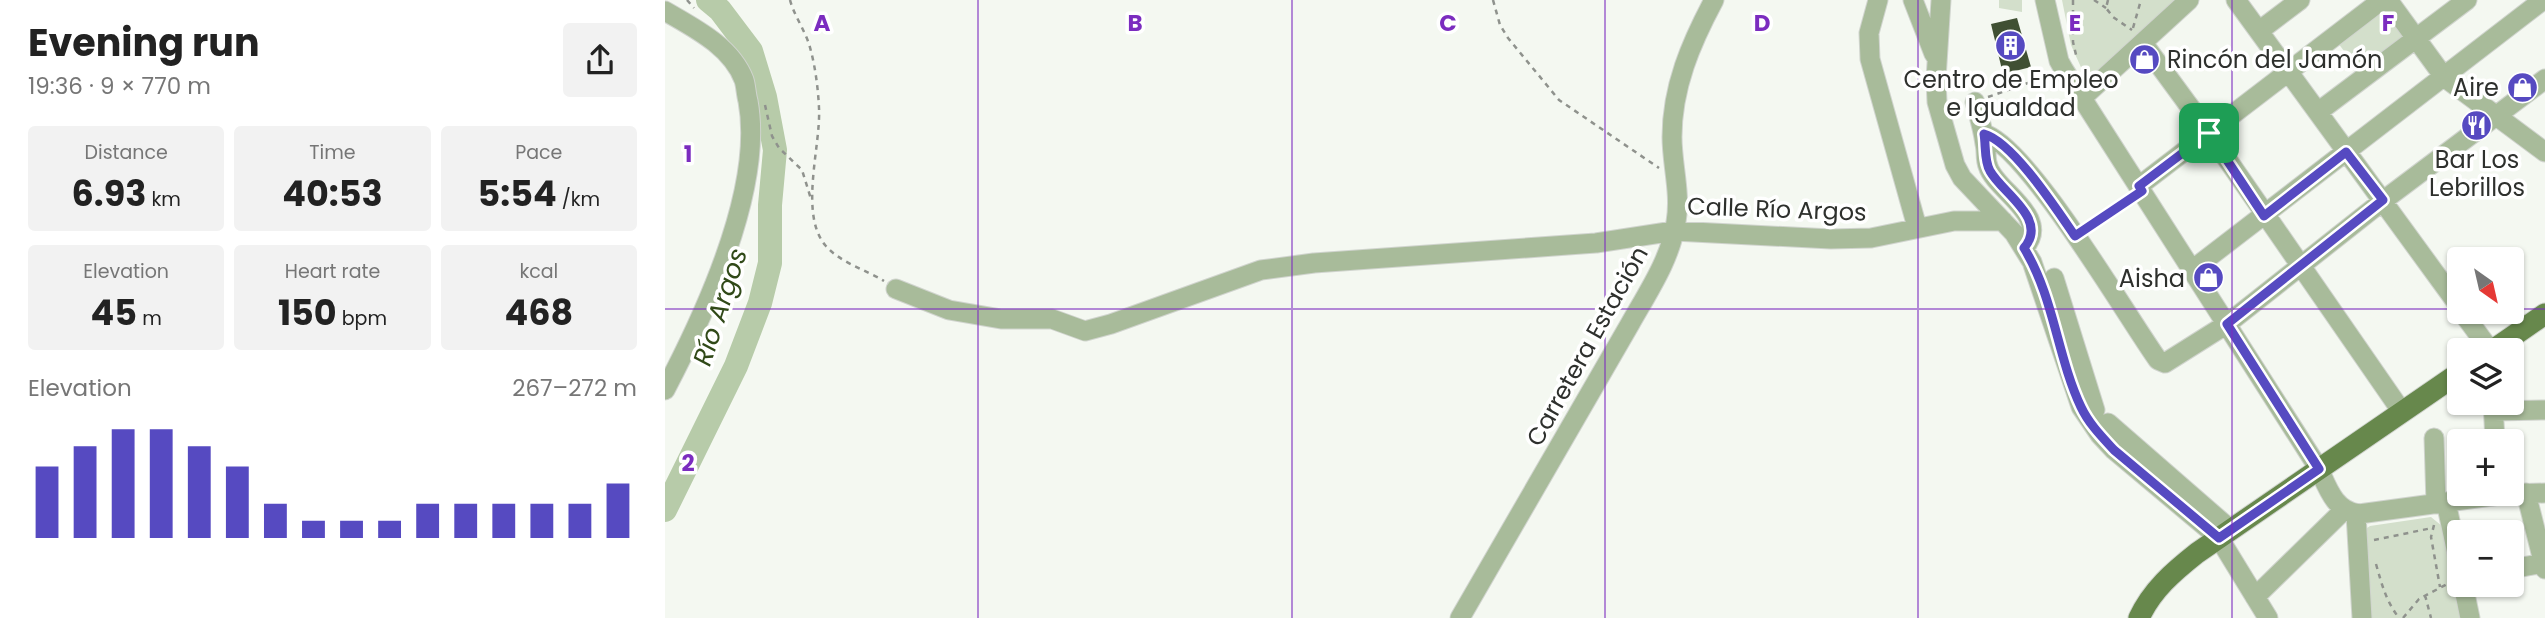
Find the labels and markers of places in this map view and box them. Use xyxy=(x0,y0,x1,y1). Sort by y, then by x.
building icon: Centro de Empleo e Igualdad xyxy=(1994,28,2028,62)
shop icon: Rincón del Jamón xyxy=(2127,42,2161,76)
place label: Rincón del Jamón xyxy=(2167,43,2382,76)
place label: Centro de Empleo e Igualdad xyxy=(1903,63,2119,124)
shop icon: Aire xyxy=(2505,70,2539,104)
place label: Aire xyxy=(2453,71,2499,104)
pin xyxy=(2179,103,2239,163)
restaurant icon: Bar Los Lebrillos xyxy=(2460,108,2494,142)
place label: Bar Los Lebrillos xyxy=(2429,143,2525,204)
shop icon: Aisha xyxy=(2191,261,2225,295)
place label: Aisha xyxy=(2119,262,2185,295)

